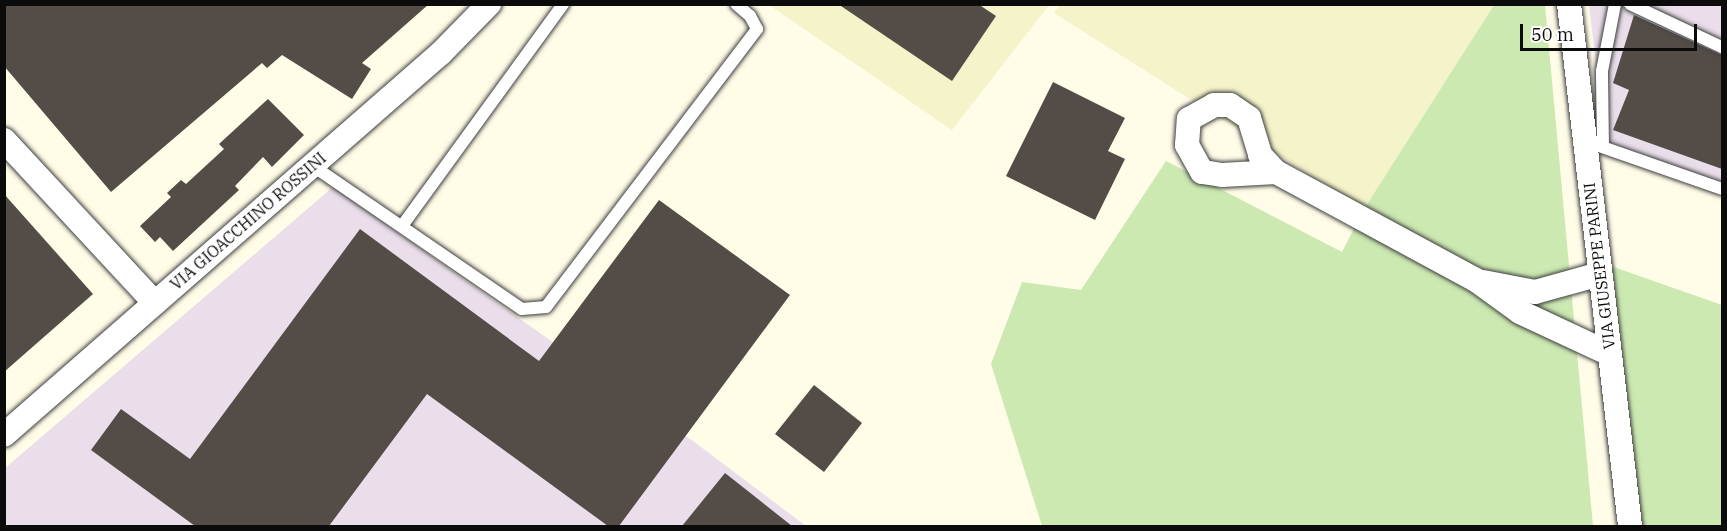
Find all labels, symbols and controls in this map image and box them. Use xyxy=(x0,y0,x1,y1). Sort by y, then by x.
scale bar xyxy=(1523,12,1700,50)
text: 50 m xyxy=(1531,23,1574,46)
street label: VIA GIOACCHINO ROSSINI xyxy=(166,148,330,294)
street label: VIA GIUSEPPE PARINI xyxy=(1579,182,1619,350)

